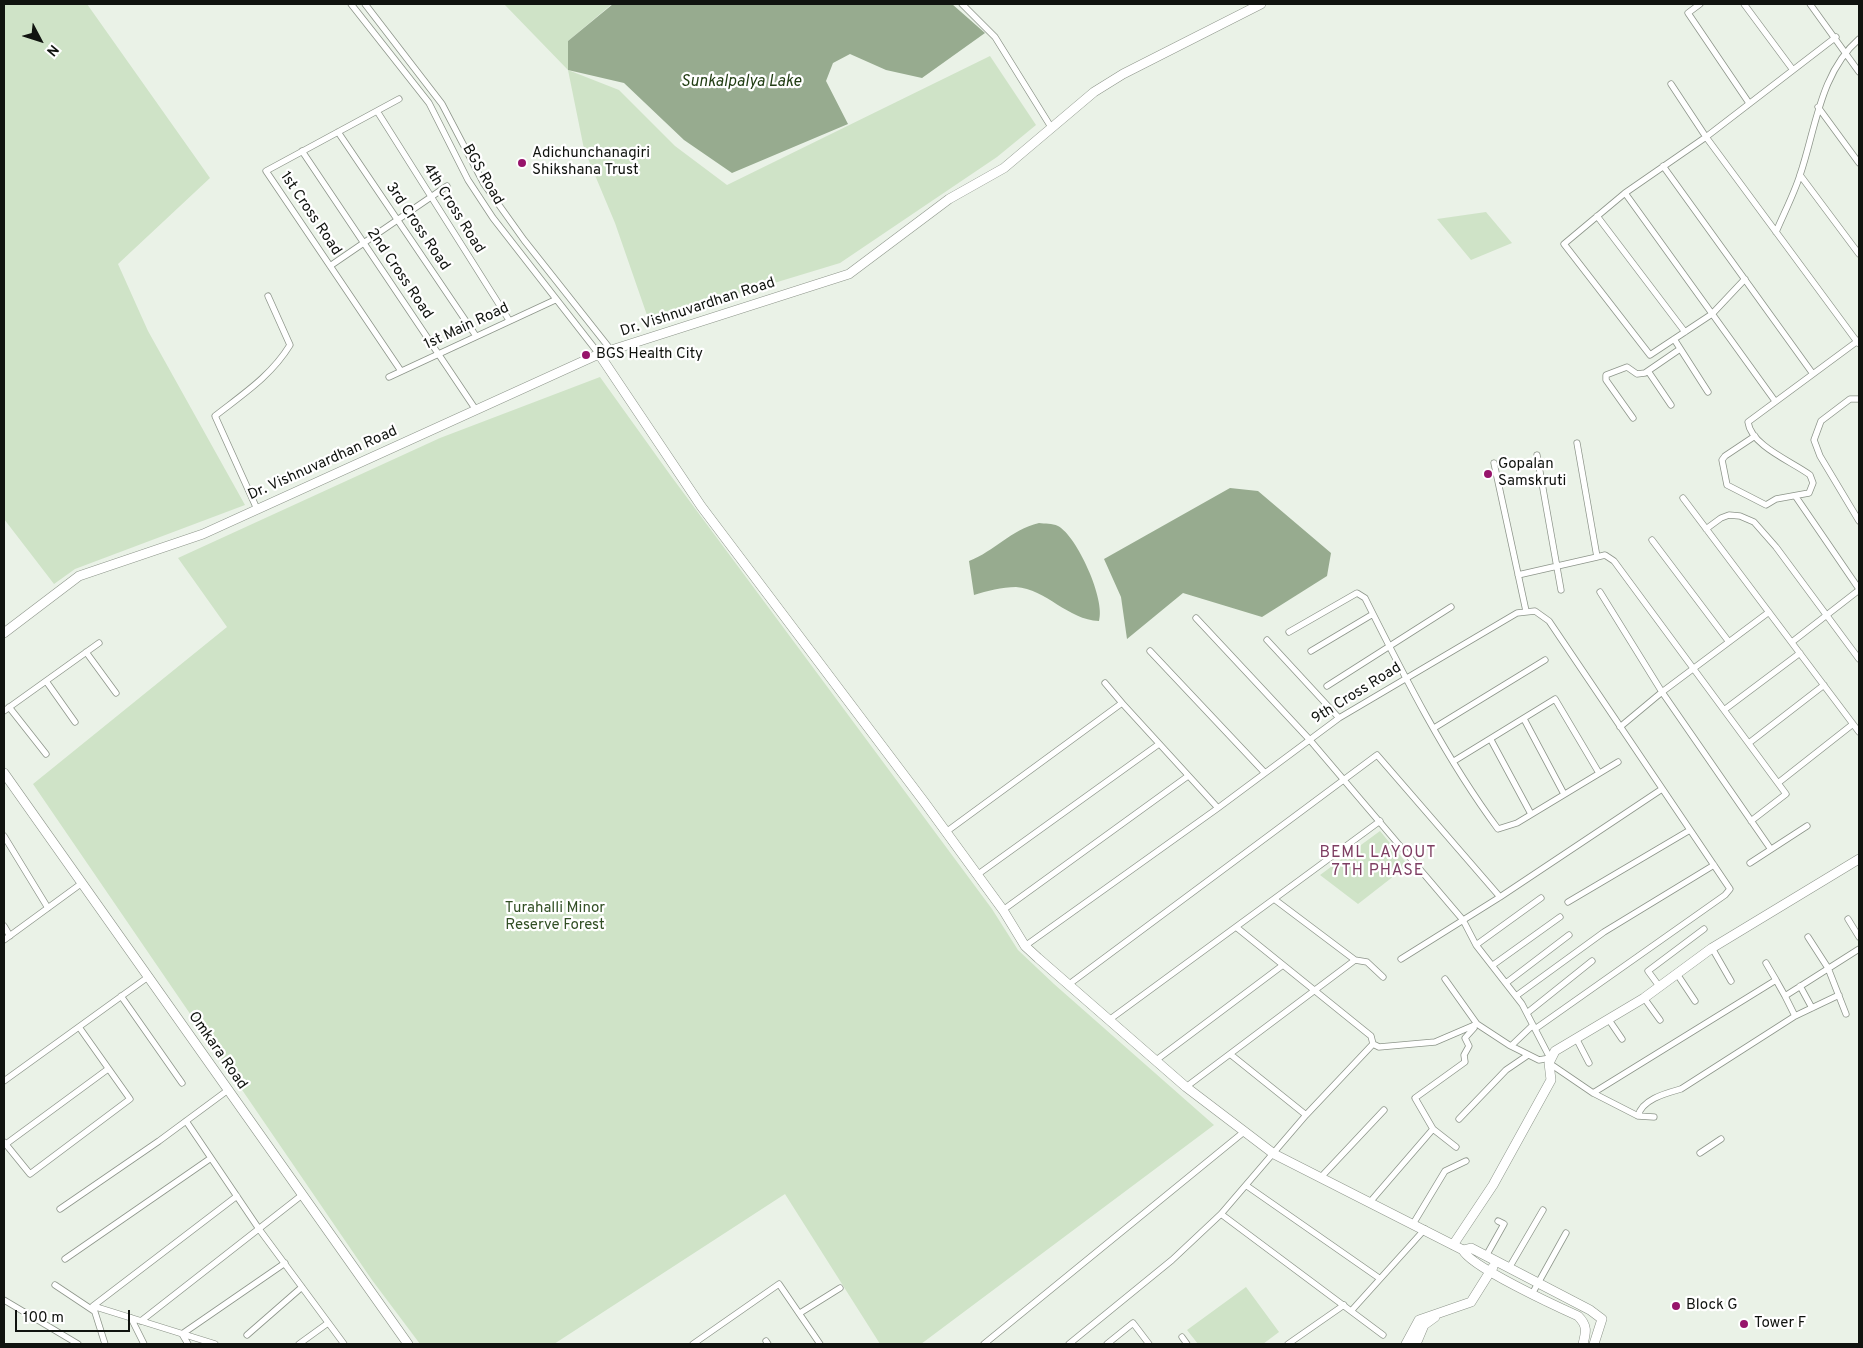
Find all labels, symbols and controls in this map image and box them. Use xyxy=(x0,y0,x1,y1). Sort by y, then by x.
north arrow xyxy=(15,15,65,65)
text: N xyxy=(42,41,62,59)
water label: Sunkalpalya Lake xyxy=(681,73,801,93)
street label: BGS Road xyxy=(457,141,507,209)
place label: Adichunchanagiri Shikshana Trust xyxy=(532,145,650,180)
marker: Adichunchanagiri Shikshana Trust xyxy=(516,157,528,169)
street label: 4th Cross Road xyxy=(418,161,488,257)
street label: 1st Cross Road xyxy=(275,169,345,259)
street label: 3rd Cross Road xyxy=(381,180,453,274)
street label: 2nd Cross Road xyxy=(362,225,436,323)
street label: Dr. Vishnuvardhan Road xyxy=(618,274,778,342)
street label: 1st Main Road xyxy=(422,300,512,354)
place label: BGS Health City xyxy=(596,346,703,364)
marker: BGS Health City xyxy=(580,349,592,361)
street label: Dr. Vishnuvardhan Road xyxy=(246,423,400,505)
place label: Gopalan Samskruti xyxy=(1498,456,1566,491)
marker: Gopalan Samskruti xyxy=(1482,468,1494,480)
street label: 9th Cross Road xyxy=(1309,659,1405,729)
district label: BEML LAYOUT 7TH PHASE xyxy=(1318,844,1438,882)
park label: Turahalli Minor Reserve Forest xyxy=(505,900,605,935)
street label: Omkara Road xyxy=(184,1009,250,1093)
place label: Block G xyxy=(1686,1297,1738,1315)
scale bar xyxy=(18,1300,132,1332)
marker: Block G xyxy=(1670,1300,1682,1312)
text: 100 m xyxy=(23,1309,64,1328)
place label: Tower F xyxy=(1754,1315,1806,1333)
marker: Tower F xyxy=(1738,1318,1750,1330)

